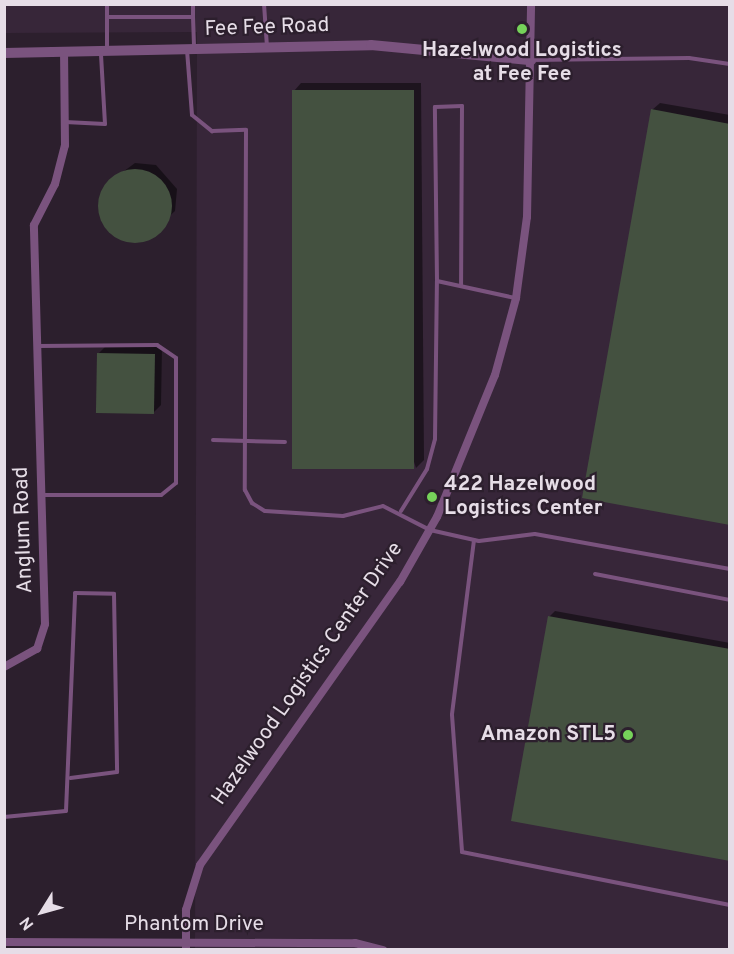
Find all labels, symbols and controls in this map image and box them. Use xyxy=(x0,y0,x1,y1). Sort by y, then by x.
street label: Fee Fee Road xyxy=(204,13,330,43)
marker: Hazelwood Logistics at Fee Fee xyxy=(515,22,529,36)
place label: Hazelwood Logistics at Fee Fee xyxy=(422,38,622,88)
street label: Anglum Road xyxy=(9,466,39,594)
place label: 422 Hazelwood Logistics Center xyxy=(444,472,602,522)
marker: 422 Hazelwood Logistics Center xyxy=(425,490,439,504)
street label: Hazelwood Logistics Center Drive xyxy=(207,538,409,810)
place label: Amazon STL5 xyxy=(480,722,616,748)
marker: Amazon STL5 xyxy=(621,728,635,742)
north arrow xyxy=(12,882,72,942)
text: N xyxy=(16,912,39,933)
street label: Phantom Drive xyxy=(124,912,264,938)

